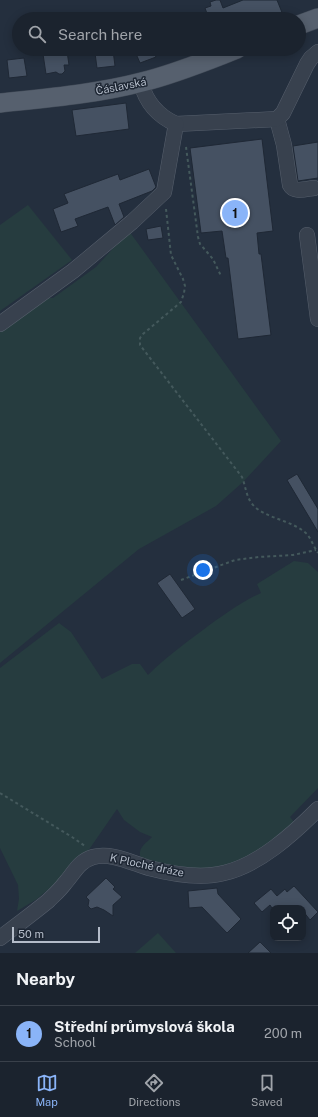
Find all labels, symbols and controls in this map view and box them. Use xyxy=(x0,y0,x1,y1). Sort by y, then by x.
search box xyxy=(12,12,306,56)
icon: search xyxy=(26,23,48,45)
text: Search here xyxy=(58,26,142,43)
street label: Čáslavská xyxy=(94,74,147,97)
pin: 1 xyxy=(222,198,248,228)
your location xyxy=(193,560,213,580)
street label: K Ploché dráze xyxy=(109,851,185,879)
map controls xyxy=(270,905,306,941)
button: locate xyxy=(270,905,306,941)
scale bar xyxy=(12,925,100,944)
text: 50 m xyxy=(18,928,44,940)
text: Nearby xyxy=(16,969,75,989)
text: Střední průmyslová škola xyxy=(54,1018,235,1035)
text: 1 xyxy=(26,1026,32,1041)
text: 200 m xyxy=(264,1026,302,1041)
text: School xyxy=(54,1035,96,1050)
tab: Map xyxy=(35,1072,58,1108)
tab: Directions xyxy=(129,1072,180,1108)
tab: Saved xyxy=(251,1072,283,1108)

